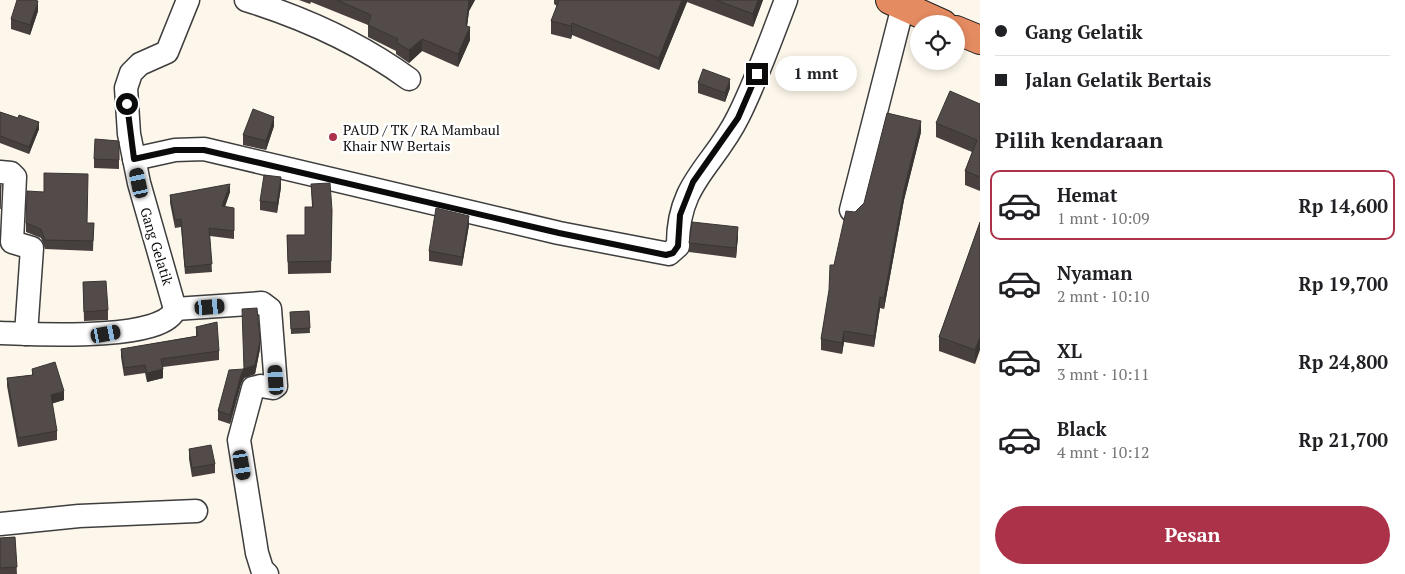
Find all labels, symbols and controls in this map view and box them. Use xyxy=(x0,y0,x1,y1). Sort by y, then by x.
map controls xyxy=(910,15,965,70)
button: locate xyxy=(910,15,965,70)
text: Gang Gelatik xyxy=(1025,19,1143,44)
callout: 1 mnt xyxy=(774,56,857,92)
text: 1 mnt xyxy=(794,62,838,84)
route end xyxy=(746,63,768,85)
text: Jalan Gelatik Bertais xyxy=(1025,67,1211,92)
route start xyxy=(116,93,138,115)
place label: PAUD / TK / RA Mambaul Khair NW Bertais xyxy=(343,120,500,155)
text: Pilih kendaraan xyxy=(995,125,1163,154)
marker: PAUD / TK / RA Mambaul Khair NW Bertais xyxy=(327,131,339,143)
car xyxy=(128,167,149,199)
text: Hemat xyxy=(1057,182,1118,207)
icon: car xyxy=(997,183,1042,228)
text: Rp 14,600 xyxy=(1299,193,1388,218)
street label: Gang Gelatik xyxy=(136,205,178,288)
text: 1 mnt · 10:09 xyxy=(1057,207,1150,229)
text: Nyaman xyxy=(1057,260,1132,285)
icon: car xyxy=(997,261,1042,306)
text: Rp 19,700 xyxy=(1299,271,1388,296)
text: 2 mnt · 10:10 xyxy=(1057,285,1150,307)
car xyxy=(194,298,225,316)
car xyxy=(89,324,122,344)
text: XL xyxy=(1057,338,1082,363)
icon: car xyxy=(997,339,1042,384)
text: Rp 24,800 xyxy=(1299,349,1388,374)
text: 3 mnt · 10:11 xyxy=(1057,363,1150,385)
car xyxy=(267,365,284,395)
text: Black xyxy=(1057,416,1107,441)
icon: car xyxy=(997,417,1042,462)
text: Rp 21,700 xyxy=(1299,427,1388,452)
text: 4 mnt · 10:12 xyxy=(1057,441,1150,463)
car xyxy=(232,449,251,481)
button: Pesan xyxy=(995,506,1390,564)

